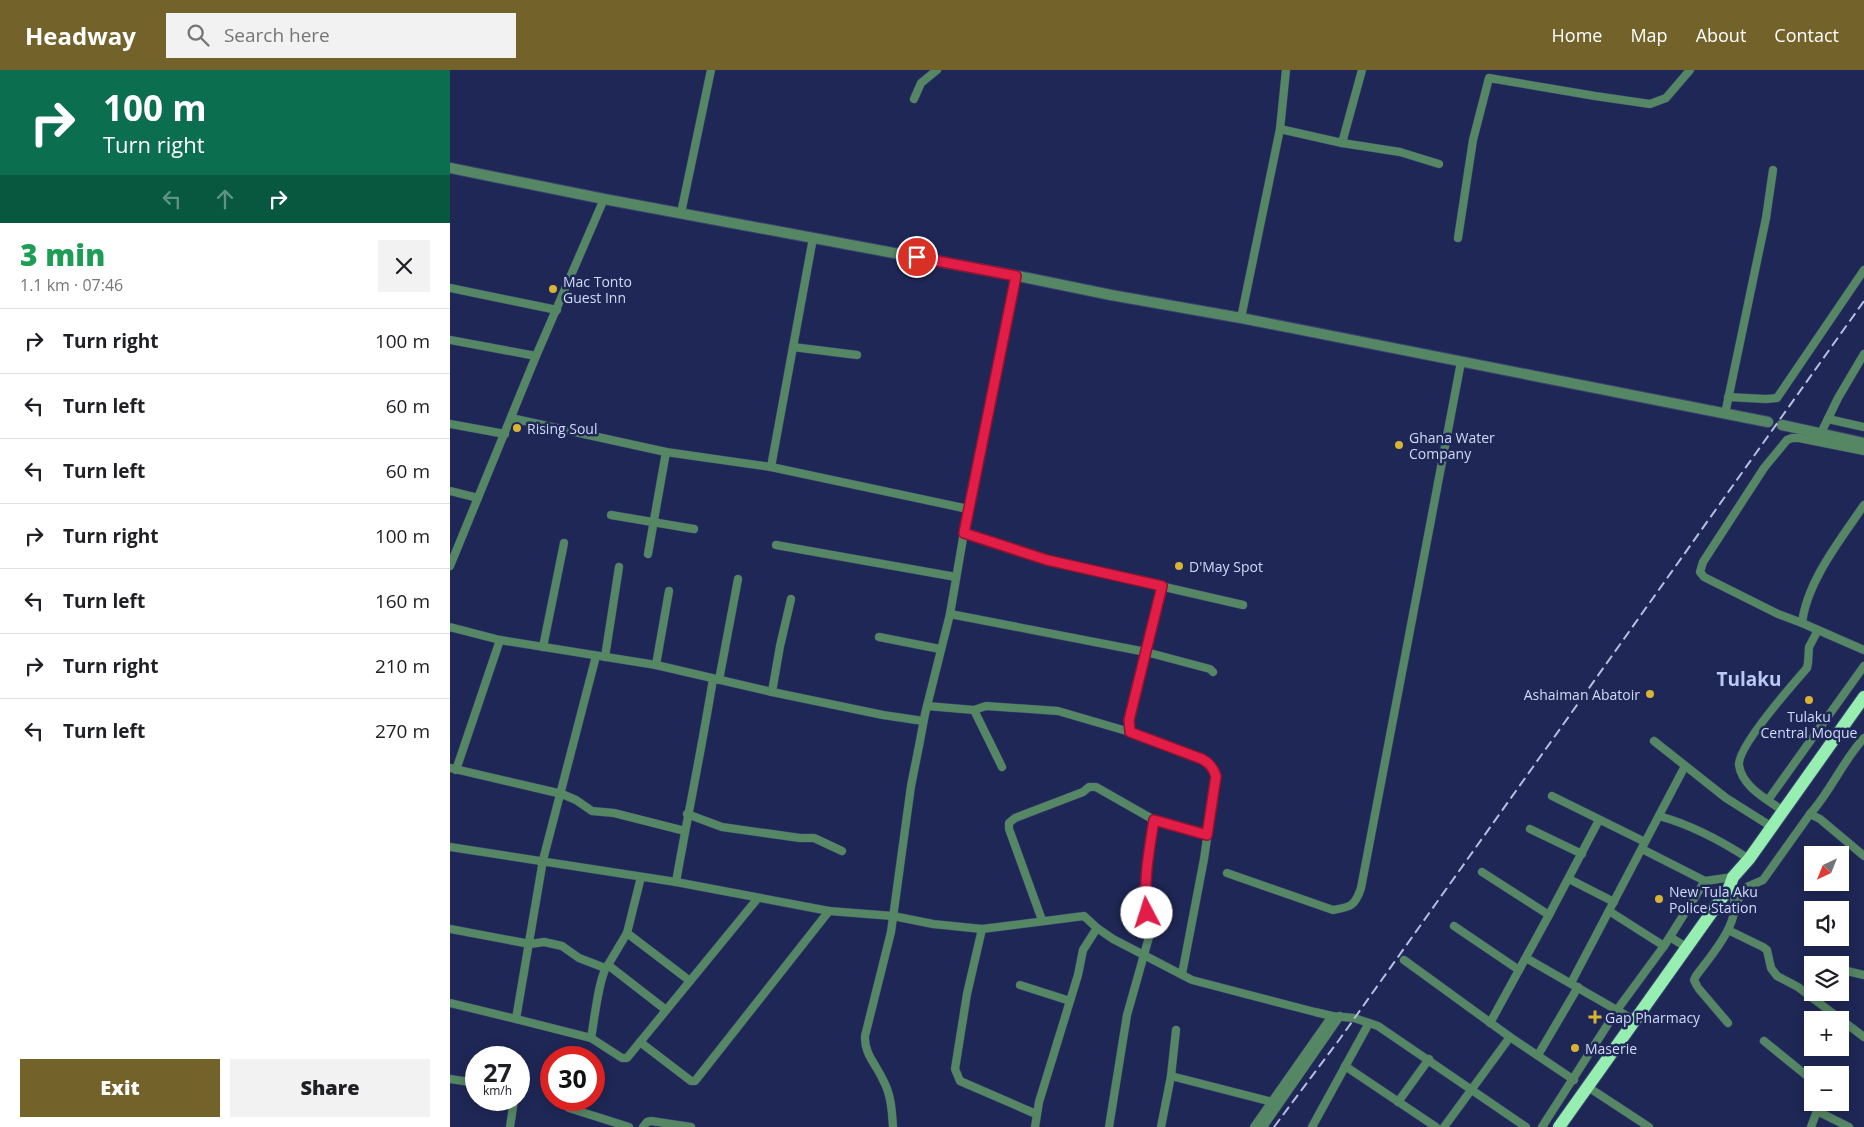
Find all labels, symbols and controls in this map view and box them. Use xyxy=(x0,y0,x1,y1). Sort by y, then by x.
search box xyxy=(166,13,516,58)
text: Headway xyxy=(25,19,136,52)
icon: search xyxy=(184,21,212,49)
text: Search here xyxy=(224,22,330,48)
text: Home xyxy=(1552,23,1602,47)
text: Map xyxy=(1630,23,1668,47)
text: About xyxy=(1696,23,1746,47)
text: Contact xyxy=(1774,23,1839,47)
text: 100 m xyxy=(103,84,207,131)
icon: right xyxy=(20,90,85,155)
text: Turn right xyxy=(103,129,205,159)
icon: left xyxy=(158,185,186,213)
icon: ahead xyxy=(211,185,239,213)
icon: right xyxy=(264,185,292,213)
text: 3 min xyxy=(20,234,105,275)
pin xyxy=(896,236,938,278)
button: close xyxy=(378,240,430,292)
icon: arrive xyxy=(903,243,931,271)
place label: Mac Tonto Guest Inn xyxy=(563,272,632,307)
text: 1.1 km · 07:46 xyxy=(20,274,123,296)
marker: Mac Tonto Guest Inn xyxy=(547,283,559,295)
icon: right xyxy=(20,327,48,355)
text: Turn right xyxy=(63,328,158,354)
text: 100 m xyxy=(375,328,430,354)
icon: left xyxy=(20,392,48,420)
text: Turn left xyxy=(63,393,145,419)
text: 60 m xyxy=(386,393,430,419)
place label: Rising Soul xyxy=(527,419,597,438)
marker: Rising Soul xyxy=(511,422,523,434)
place label: Ghana Water Company xyxy=(1409,428,1495,463)
marker: Ghana Water Company xyxy=(1393,439,1405,451)
icon: left xyxy=(20,457,48,485)
text: Turn left xyxy=(63,458,145,484)
text: 60 m xyxy=(386,458,430,484)
icon: right xyxy=(20,522,48,550)
text: Turn right xyxy=(63,523,158,549)
text: 100 m xyxy=(375,523,430,549)
place label: D'May Spot xyxy=(1189,557,1263,576)
marker: D'May Spot xyxy=(1173,560,1185,572)
icon: left xyxy=(20,587,48,615)
text: Turn left xyxy=(63,588,145,614)
text: 160 m xyxy=(375,588,430,614)
icon: right xyxy=(20,652,48,680)
text: Turn right xyxy=(63,653,158,679)
text: 210 m xyxy=(375,653,430,679)
district label: Tulaku xyxy=(1716,666,1782,692)
place label: Ashaiman Abatoir xyxy=(1524,685,1640,704)
marker: Ashaiman Abatoir xyxy=(1644,688,1656,700)
marker: Tulaku Central Moque xyxy=(1803,694,1815,706)
place label: Tulaku Central Moque xyxy=(1761,707,1858,742)
icon: left xyxy=(20,717,48,745)
text: Turn left xyxy=(63,718,145,744)
text: 270 m xyxy=(375,718,430,744)
north arrow xyxy=(1804,846,1849,891)
map controls xyxy=(1804,846,1849,1111)
place label: New Tula Aku Police Station xyxy=(1669,882,1758,917)
position arrow xyxy=(1120,886,1172,938)
marker: New Tula Aku Police Station xyxy=(1653,893,1665,905)
button: sound xyxy=(1804,901,1849,946)
button: layers xyxy=(1804,956,1849,1001)
place label: Gap Pharmacy xyxy=(1605,1008,1701,1027)
marker: Gap Pharmacy xyxy=(1589,1011,1601,1023)
button: + xyxy=(1804,1011,1849,1056)
place label: Maserie xyxy=(1585,1039,1637,1058)
marker: Maserie xyxy=(1569,1042,1581,1054)
speed limit sign: 30 xyxy=(540,1046,605,1111)
text: 27 xyxy=(483,1055,512,1089)
button: Exit xyxy=(20,1059,220,1117)
button: Share xyxy=(230,1059,430,1117)
button: − xyxy=(1804,1066,1849,1111)
text: km/h xyxy=(483,1082,512,1099)

